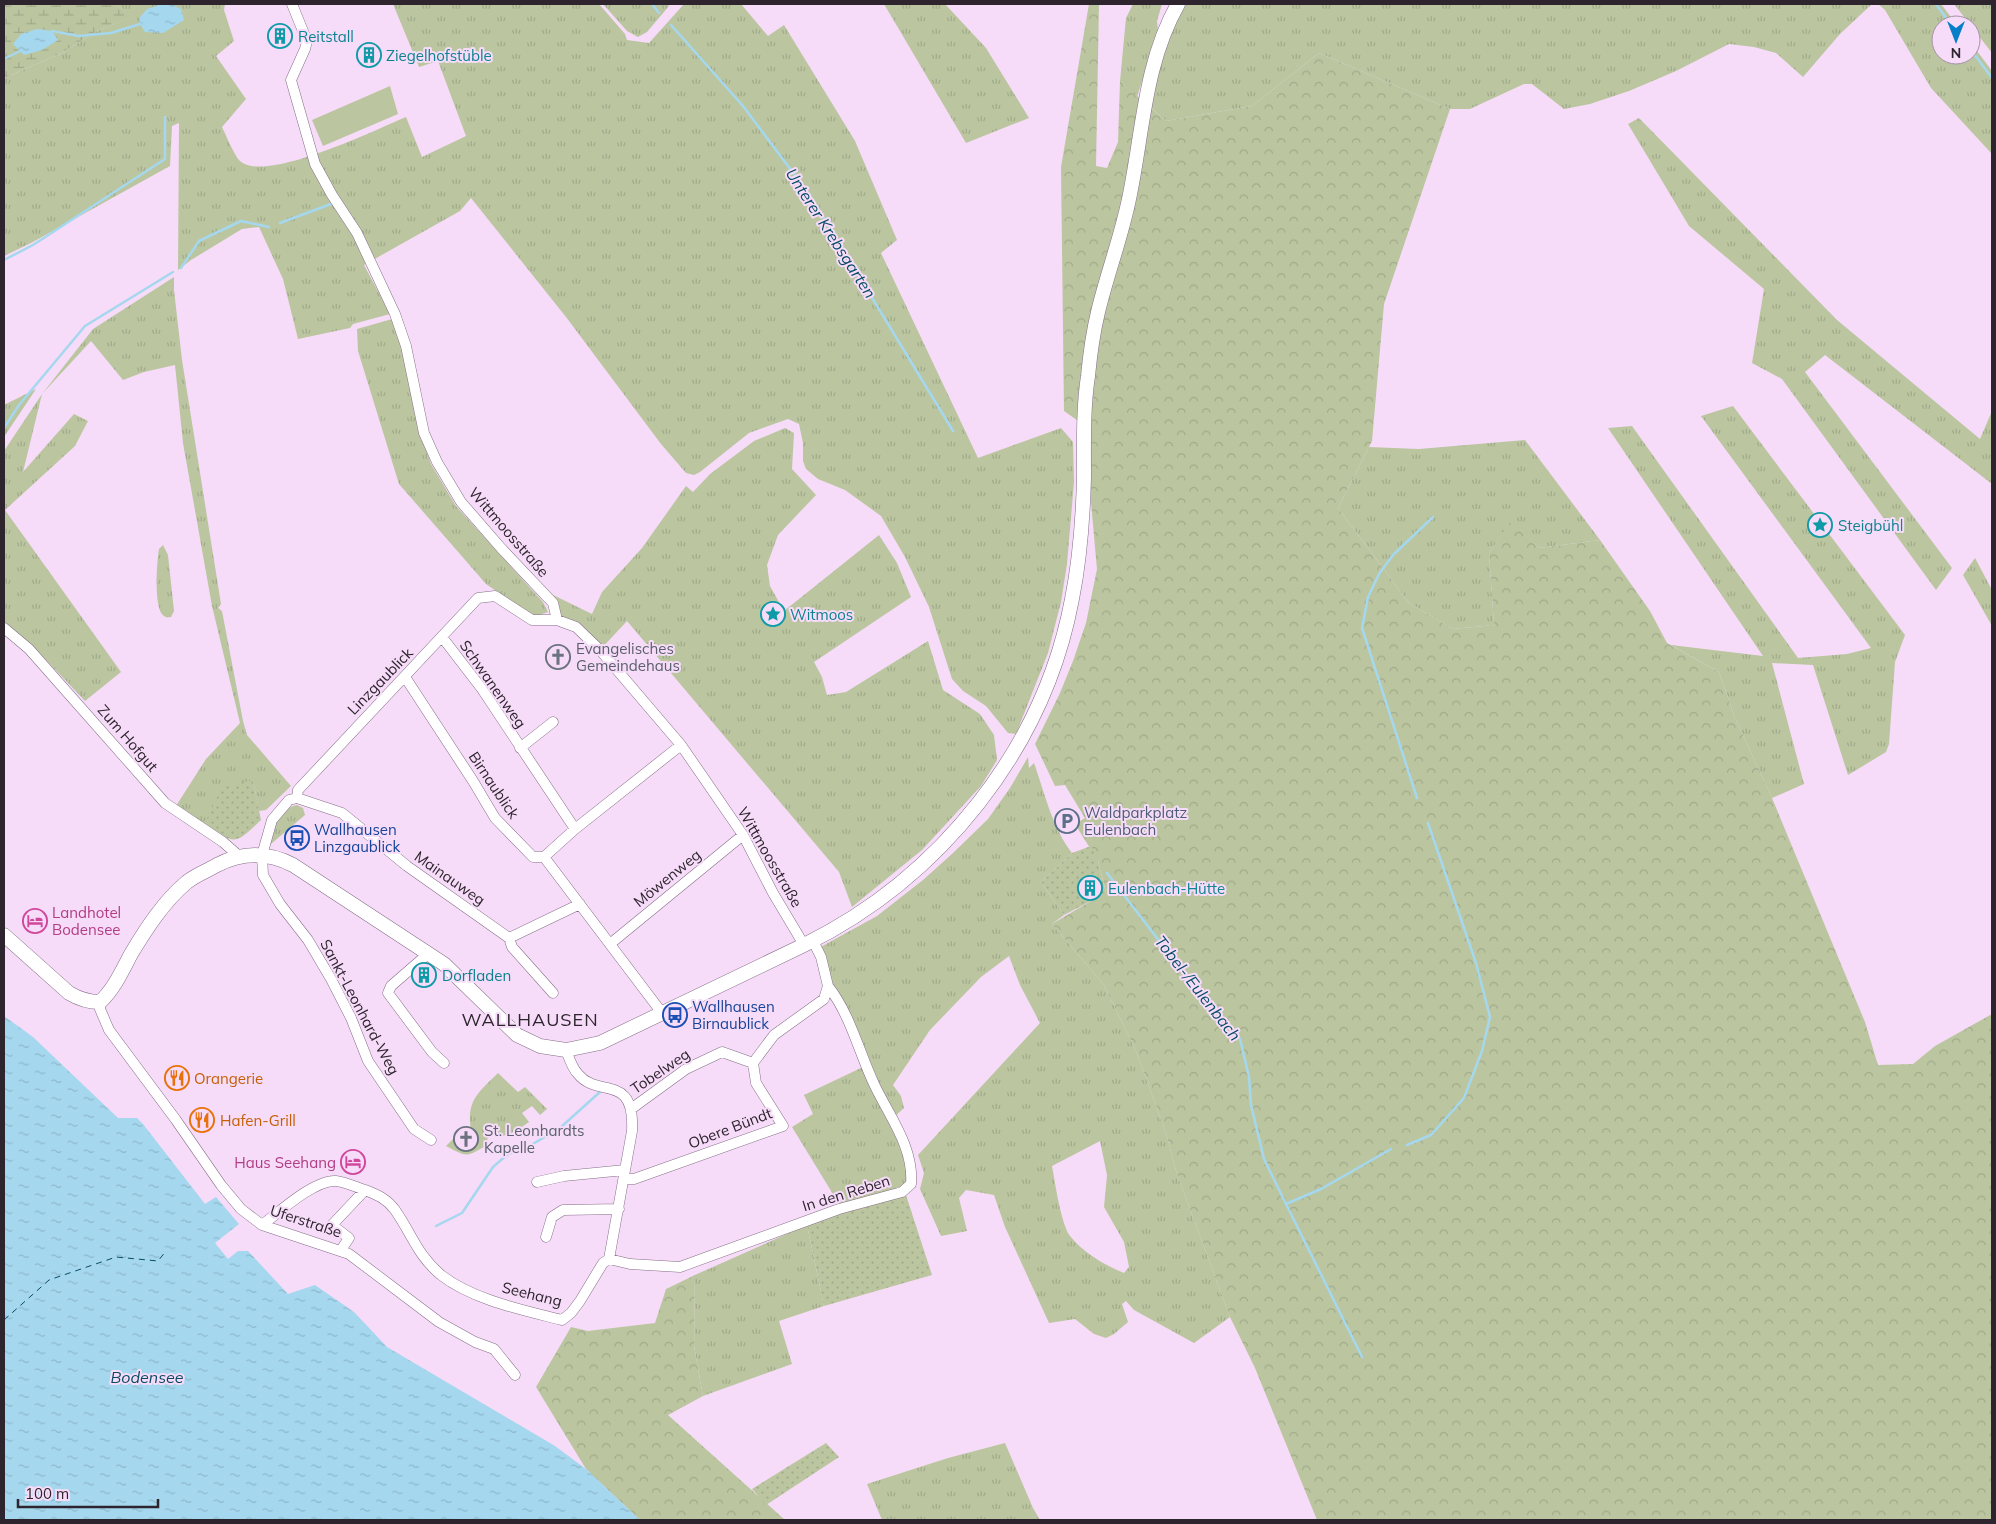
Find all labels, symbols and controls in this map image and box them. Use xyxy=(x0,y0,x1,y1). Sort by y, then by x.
north arrow xyxy=(1931,15,1981,65)
building icon: Reitstall xyxy=(267,23,293,49)
place label: Reitstall xyxy=(298,27,354,46)
building icon: Ziegelhofstüble xyxy=(356,42,382,68)
text: N xyxy=(1951,44,1961,62)
place label: Ziegelhofstüble xyxy=(386,46,492,65)
water label: Unterer Krebsgarten xyxy=(782,164,880,302)
street label: Wittmoosstraße xyxy=(465,483,553,581)
place icon: Steigbühl xyxy=(1807,512,1833,538)
place label: Steigbühl xyxy=(1838,516,1903,535)
place icon: Witmoos xyxy=(760,601,786,627)
place label: Witmoos xyxy=(790,605,853,624)
street label: Schwanenweg xyxy=(456,636,530,732)
place label: Evangelisches Gemeindehaus xyxy=(576,639,680,675)
street label: Linzgaublick xyxy=(343,643,417,719)
church icon: Evangelisches Gemeindehaus xyxy=(545,644,571,670)
street label: Zum Hofgut xyxy=(94,701,162,775)
street label: Birnaublick xyxy=(465,748,524,822)
street label: Wittmoosstraße xyxy=(734,803,806,911)
place label: Waldparkplatz Eulenbach xyxy=(1084,803,1187,839)
parking icon: Waldparkplatz Eulenbach xyxy=(1054,808,1080,834)
place label: Wallhausen Linzgaublick xyxy=(314,820,400,856)
bus stop icon: Wallhausen Linzgaublick xyxy=(284,825,310,851)
street label: Möwenweg xyxy=(629,845,705,911)
street label: Mainauweg xyxy=(411,847,489,909)
building icon: Eulenbach-Hütte xyxy=(1077,875,1103,901)
place label: Eulenbach-Hütte xyxy=(1108,879,1225,898)
place label: Landhotel Bodensee xyxy=(52,903,121,939)
hotel icon: Landhotel Bodensee xyxy=(22,908,48,934)
water label: Tobel-/Eulenbach xyxy=(1151,931,1245,1045)
street label: Sankt-Leonhard-Weg xyxy=(316,936,404,1078)
building icon: Dorfladen xyxy=(411,962,437,988)
place label: Dorfladen xyxy=(442,966,511,985)
place label: Wallhausen Birnaublick xyxy=(692,997,775,1033)
bus stop icon: Wallhausen Birnaublick xyxy=(662,1002,688,1028)
district label: WALLHAUSEN xyxy=(461,1008,599,1031)
street label: Tobelweg xyxy=(627,1044,693,1098)
restaurant icon: Orangerie xyxy=(164,1065,190,1091)
place label: Orangerie xyxy=(194,1069,263,1088)
street label: Obere Bündt xyxy=(685,1103,775,1153)
restaurant icon: Hafen-Grill xyxy=(189,1107,215,1133)
place label: Hafen-Grill xyxy=(220,1111,296,1130)
place label: St. Leonhardts Kapelle xyxy=(484,1121,585,1157)
church icon: St. Leonhardts Kapelle xyxy=(453,1126,479,1152)
hotel icon: Haus Seehang xyxy=(340,1149,366,1175)
place label: Haus Seehang xyxy=(234,1153,336,1172)
street label: In den Reben xyxy=(800,1171,892,1215)
street label: Uferstraße xyxy=(268,1201,344,1241)
street label: Seehang xyxy=(500,1277,564,1311)
water label: Bodensee xyxy=(110,1367,184,1387)
scale bar xyxy=(18,1476,158,1508)
text: 100 m xyxy=(25,1484,69,1503)

